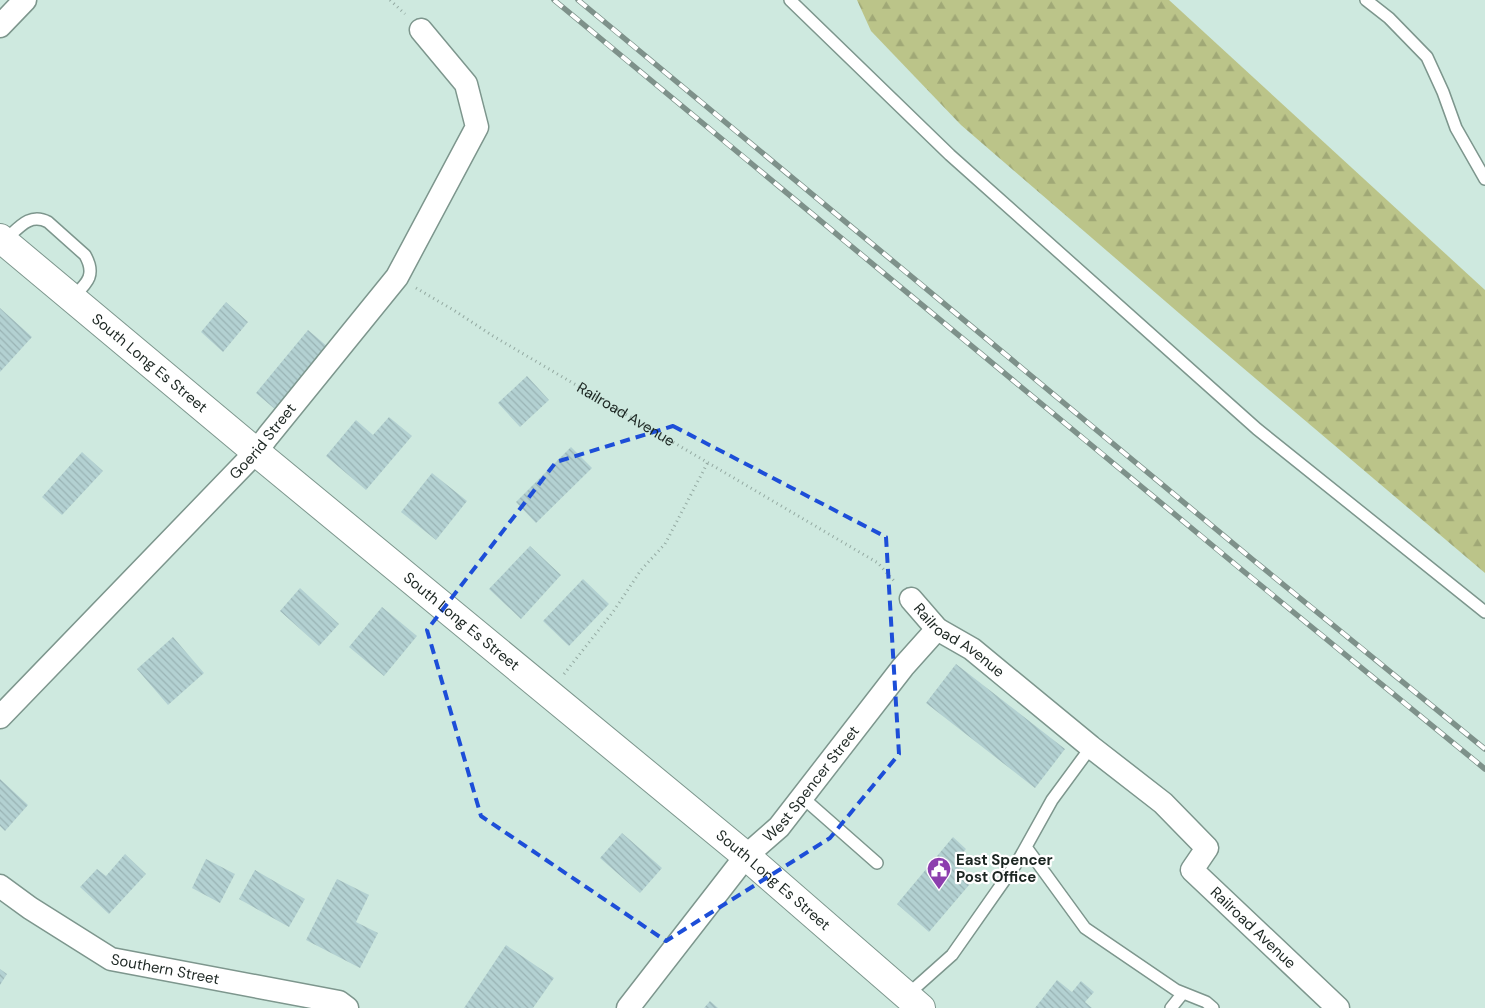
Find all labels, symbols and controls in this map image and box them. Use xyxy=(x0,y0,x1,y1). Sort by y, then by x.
street label: South Long Es Street xyxy=(88,309,212,417)
street label: Railroad Avenue xyxy=(573,378,679,451)
street label: Goerid Street xyxy=(225,399,301,484)
street label: South Long Es Street xyxy=(399,568,524,675)
street label: Railroad Avenue xyxy=(909,599,1009,682)
street label: West Spencer Street xyxy=(759,722,864,847)
street label: South Long Es Street xyxy=(712,825,835,935)
place label: East Spencer Post Office xyxy=(956,850,1053,887)
public building icon: East Spencer Post Office xyxy=(926,856,952,890)
street label: Railroad Avenue xyxy=(1206,882,1300,973)
street label: Southern Street xyxy=(109,949,221,989)

